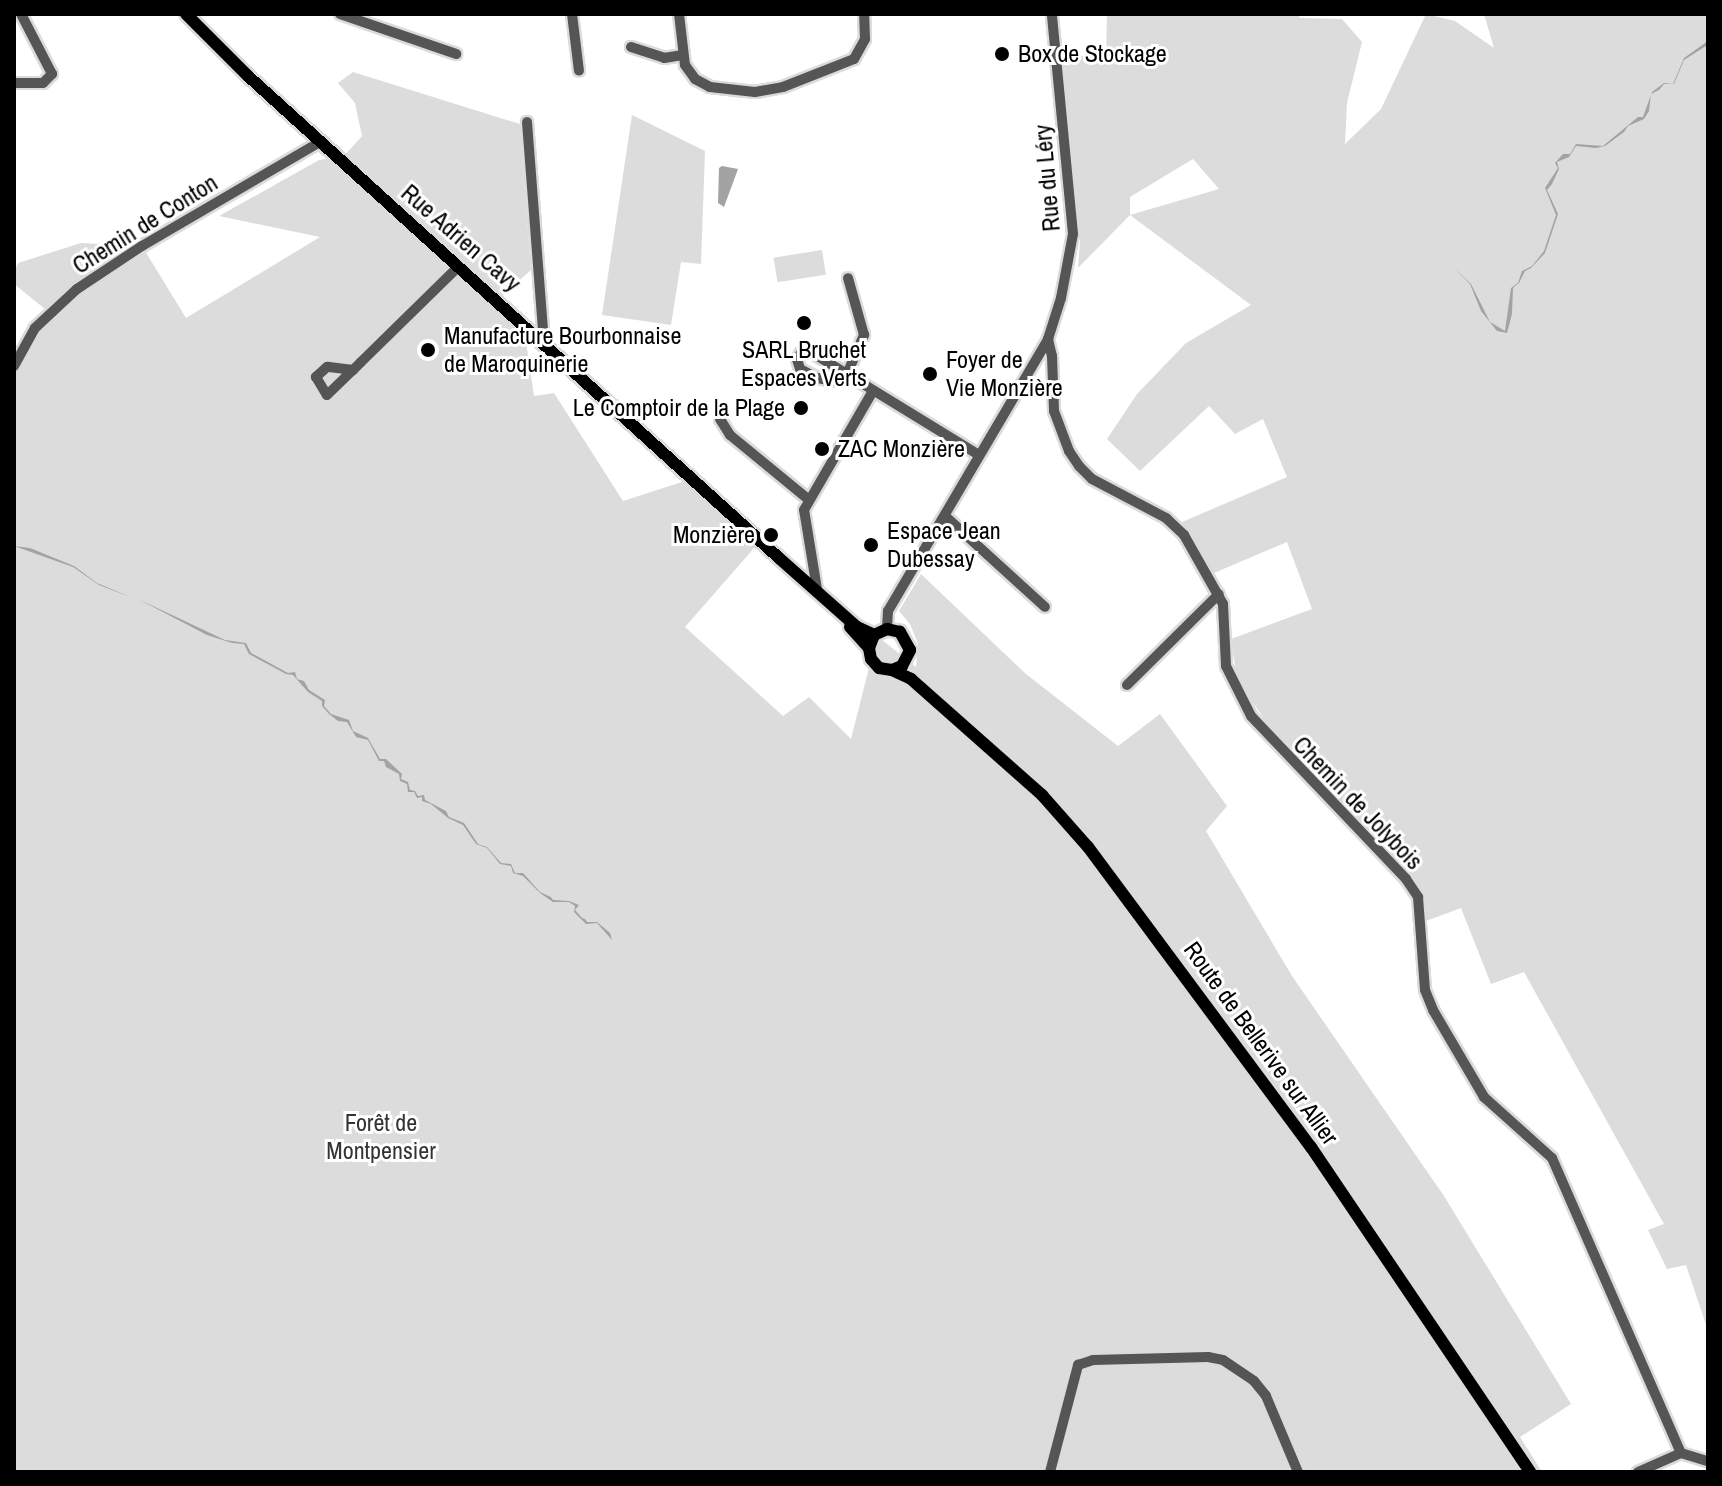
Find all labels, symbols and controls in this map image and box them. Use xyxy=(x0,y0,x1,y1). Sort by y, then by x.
place label: Box de Stockage xyxy=(1018,40,1167,68)
marker: Box de Stockage xyxy=(993,45,1011,63)
street label: Rue du Léry xyxy=(1028,123,1066,233)
street label: Chemin de Conton xyxy=(67,168,223,280)
street label: Rue Adrien Cavy xyxy=(395,178,527,298)
marker: SARL Bruchet Espaces Verts xyxy=(795,314,813,332)
place label: Manufacture Bourbonnaise de Maroquinerie xyxy=(444,322,681,378)
place label: SARL Bruchet Espaces Verts xyxy=(741,336,867,392)
marker: Manufacture Bourbonnaise de Maroquinerie xyxy=(419,341,437,359)
place label: Foyer de Vie Monzière xyxy=(946,346,1063,402)
marker: Foyer de Vie Monzière xyxy=(921,365,939,383)
place label: Le Comptoir de la Plage xyxy=(573,394,785,422)
marker: Le Comptoir de la Plage xyxy=(792,399,810,417)
place label: ZAC Monzière xyxy=(838,435,965,463)
marker: ZAC Monzière xyxy=(813,440,831,458)
place label: Espace Jean Dubessay xyxy=(887,517,1001,573)
place label: Monzière xyxy=(673,521,755,549)
marker: Monzière xyxy=(762,526,780,544)
marker: Espace Jean Dubessay xyxy=(862,536,880,554)
street label: Chemin de Jolybois xyxy=(1287,730,1429,876)
street label: Route de Bellerive sur Allier xyxy=(1177,935,1345,1151)
park label: Forêt de Montpensier xyxy=(326,1109,436,1165)

